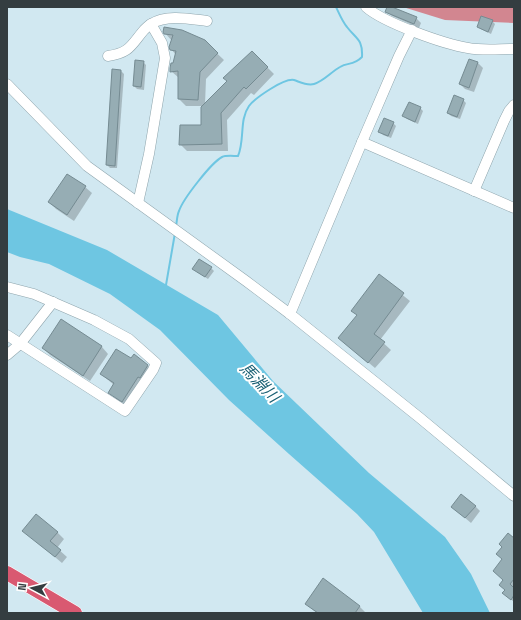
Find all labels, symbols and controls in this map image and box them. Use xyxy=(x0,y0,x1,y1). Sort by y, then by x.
water label: 馬淵川 xyxy=(235,358,285,408)
north arrow xyxy=(12,568,52,608)
text: N xyxy=(15,582,29,591)

